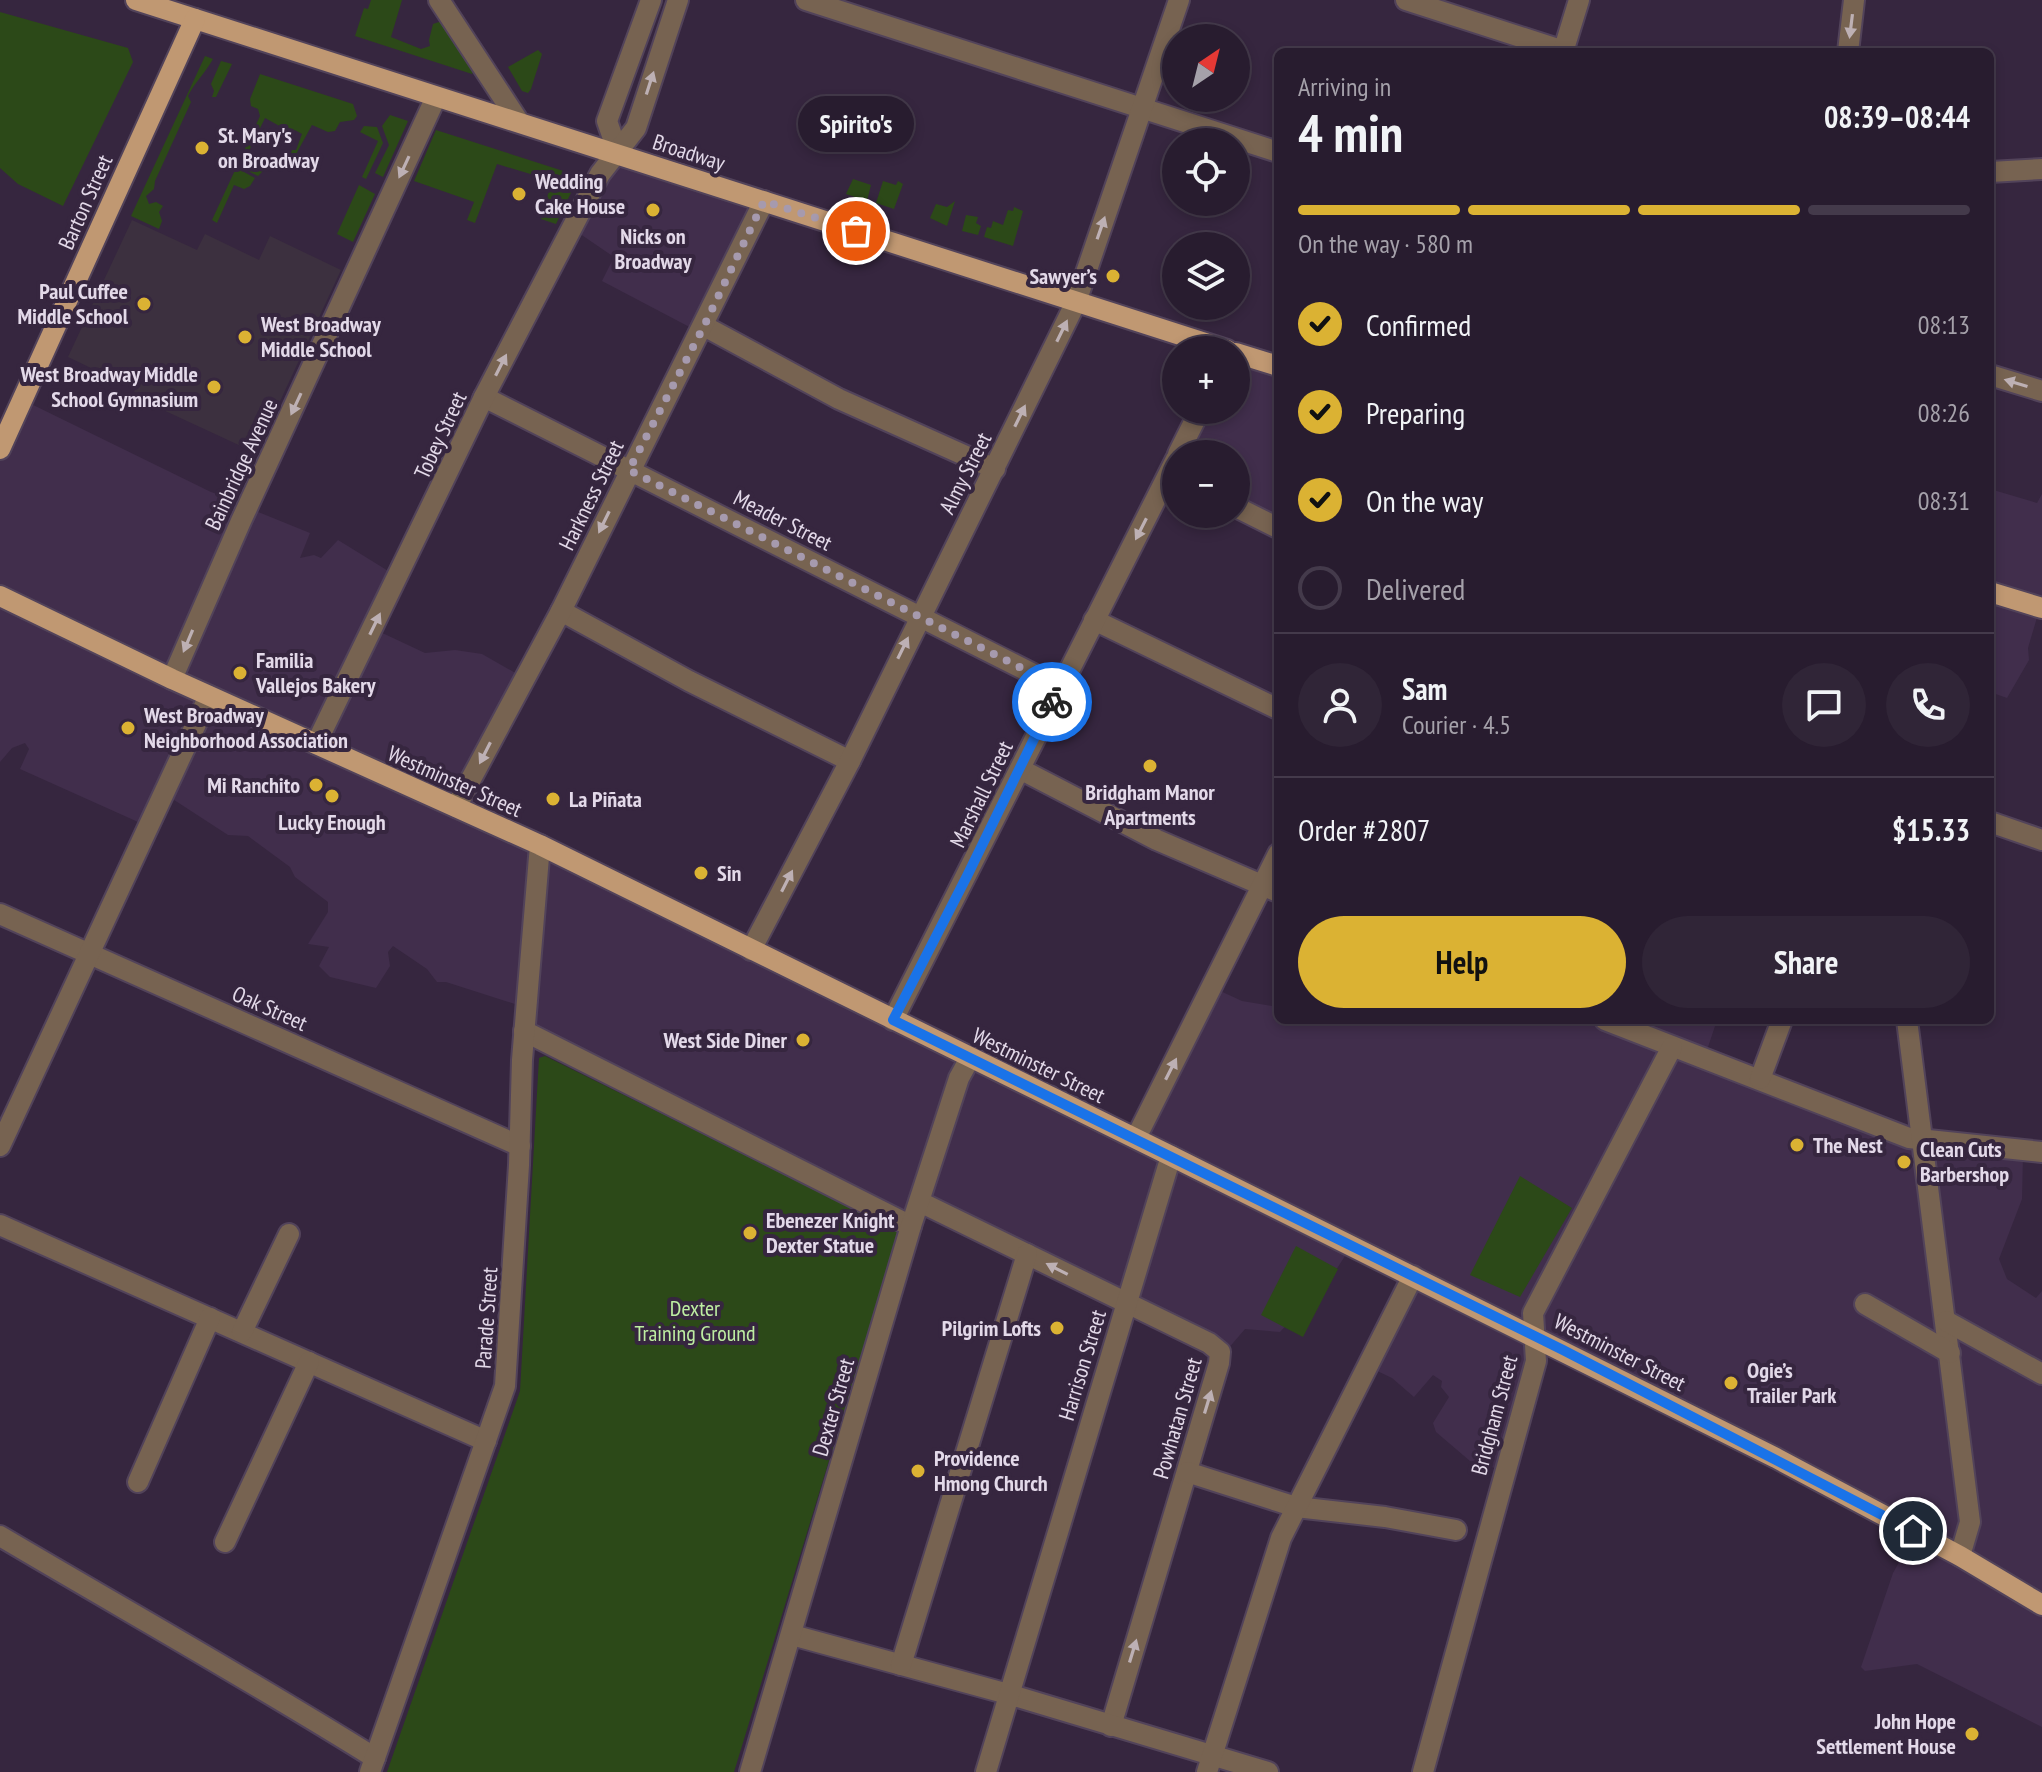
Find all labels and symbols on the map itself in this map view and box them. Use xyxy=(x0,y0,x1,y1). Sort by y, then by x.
one-way arrow xyxy=(1844,14,1857,39)
north arrow xyxy=(1162,24,1250,112)
one-way arrow xyxy=(645,71,657,95)
callout: Spirito's xyxy=(798,95,914,151)
place label: St. Mary's on Broadway xyxy=(218,121,320,174)
street label: Broadway xyxy=(649,127,729,177)
marker: St. Mary's on Broadway xyxy=(193,139,211,157)
street label: Barton Street xyxy=(52,150,118,254)
one-way arrow xyxy=(397,156,411,179)
place label: Wedding Cake House xyxy=(534,167,625,220)
marker: Wedding Cake House xyxy=(510,185,528,203)
pin xyxy=(822,197,890,265)
marker: Nicks on Broadway xyxy=(644,201,662,219)
one-way arrow xyxy=(1096,216,1108,240)
place label: Nicks on Broadway xyxy=(615,222,693,275)
place label: Sawyer’s xyxy=(1029,262,1097,290)
marker: Sawyer’s xyxy=(1104,267,1122,285)
place label: Paul Cuffee Middle School xyxy=(17,277,129,330)
marker: Paul Cuffee Middle School xyxy=(135,295,153,313)
place label: West Broadway Middle School xyxy=(260,310,382,363)
one-way arrow xyxy=(1055,319,1069,342)
marker: West Broadway Middle School xyxy=(236,328,254,346)
one-way arrow xyxy=(494,353,507,376)
place label: West Broadway Middle School Gymnasium xyxy=(20,360,198,413)
one-way arrow xyxy=(2004,376,2028,389)
marker: West Broadway Middle School Gymnasium xyxy=(205,378,223,396)
street label: Tobey Street xyxy=(408,387,472,483)
one-way arrow xyxy=(289,392,303,416)
street label: Bainbridge Avenue xyxy=(198,394,284,534)
one-way arrow xyxy=(1014,405,1027,428)
street label: Almy Street xyxy=(933,428,997,518)
street label: Harkness Street xyxy=(552,435,630,555)
street label: Meader Street xyxy=(729,483,837,557)
one-way arrow xyxy=(597,510,611,533)
one-way arrow xyxy=(1134,517,1147,540)
one-way arrow xyxy=(368,612,382,635)
one-way arrow xyxy=(182,629,195,653)
one-way arrow xyxy=(896,637,910,660)
place label: Familia Vallejos Bakery xyxy=(255,646,377,699)
courier xyxy=(1012,662,1092,742)
marker: Familia Vallejos Bakery xyxy=(231,664,249,682)
place label: West Broadway Neighborhood Association xyxy=(143,701,348,754)
marker: West Broadway Neighborhood Association xyxy=(119,719,137,737)
street label: Marshall Street xyxy=(943,736,1019,852)
street label: Westminster Street xyxy=(384,739,526,823)
one-way arrow xyxy=(478,741,491,764)
marker: Bridgham Manor Apartments xyxy=(1141,757,1159,775)
place label: Mi Ranchito xyxy=(207,771,300,799)
marker: Mi Ranchito xyxy=(307,776,325,794)
place label: Bridgham Manor Apartments xyxy=(1085,778,1215,831)
place label: La Piñata xyxy=(569,785,642,813)
marker: Lucky Enough xyxy=(323,787,341,805)
marker: La Piñata xyxy=(544,790,562,808)
place label: Lucky Enough xyxy=(278,808,386,836)
place label: Sin xyxy=(717,859,742,887)
marker: Sin xyxy=(692,864,710,882)
one-way arrow xyxy=(780,869,794,892)
street label: Oak Street xyxy=(228,979,312,1037)
street label: Westminster Street xyxy=(968,1021,1110,1109)
place label: West Side Diner xyxy=(662,1026,788,1054)
marker: West Side Diner xyxy=(794,1031,812,1049)
one-way arrow xyxy=(1164,1057,1178,1080)
place label: The Nest xyxy=(1813,1131,1883,1159)
place label: Clean Cuts Barbershop xyxy=(1920,1135,2009,1188)
marker: The Nest xyxy=(1788,1136,1806,1154)
marker: Clean Cuts Barbershop xyxy=(1895,1153,1913,1171)
place label: Ebenezer Knight Dexter Statue xyxy=(766,1206,895,1259)
marker: Ebenezer Knight Dexter Statue xyxy=(741,1224,759,1242)
one-way arrow xyxy=(1045,1262,1068,1275)
street label: Parade Street xyxy=(468,1266,504,1370)
park label: Dexter Training Ground xyxy=(635,1294,755,1347)
street label: Harrison Street xyxy=(1052,1306,1112,1424)
street label: Westminster Street xyxy=(1550,1307,1690,1397)
place label: Pilgrim Lofts xyxy=(942,1314,1041,1342)
marker: Pilgrim Lofts xyxy=(1048,1319,1066,1337)
street label: Bridgham Street xyxy=(1465,1352,1523,1478)
street label: Powhatan Street xyxy=(1146,1354,1208,1482)
street label: Dexter Street xyxy=(806,1355,860,1459)
place label: Ogie’s Trailer Park xyxy=(1747,1356,1837,1409)
marker: Ogie’s Trailer Park xyxy=(1722,1374,1740,1392)
one-way arrow xyxy=(1202,1390,1215,1414)
place label: Providence Hmong Church xyxy=(934,1444,1048,1497)
marker: Providence Hmong Church xyxy=(909,1462,927,1480)
pin xyxy=(1879,1497,1947,1565)
one-way arrow xyxy=(1127,1639,1140,1663)
place label: John Hope Settlement House xyxy=(1816,1707,1956,1760)
marker: John Hope Settlement House xyxy=(1963,1725,1981,1743)

